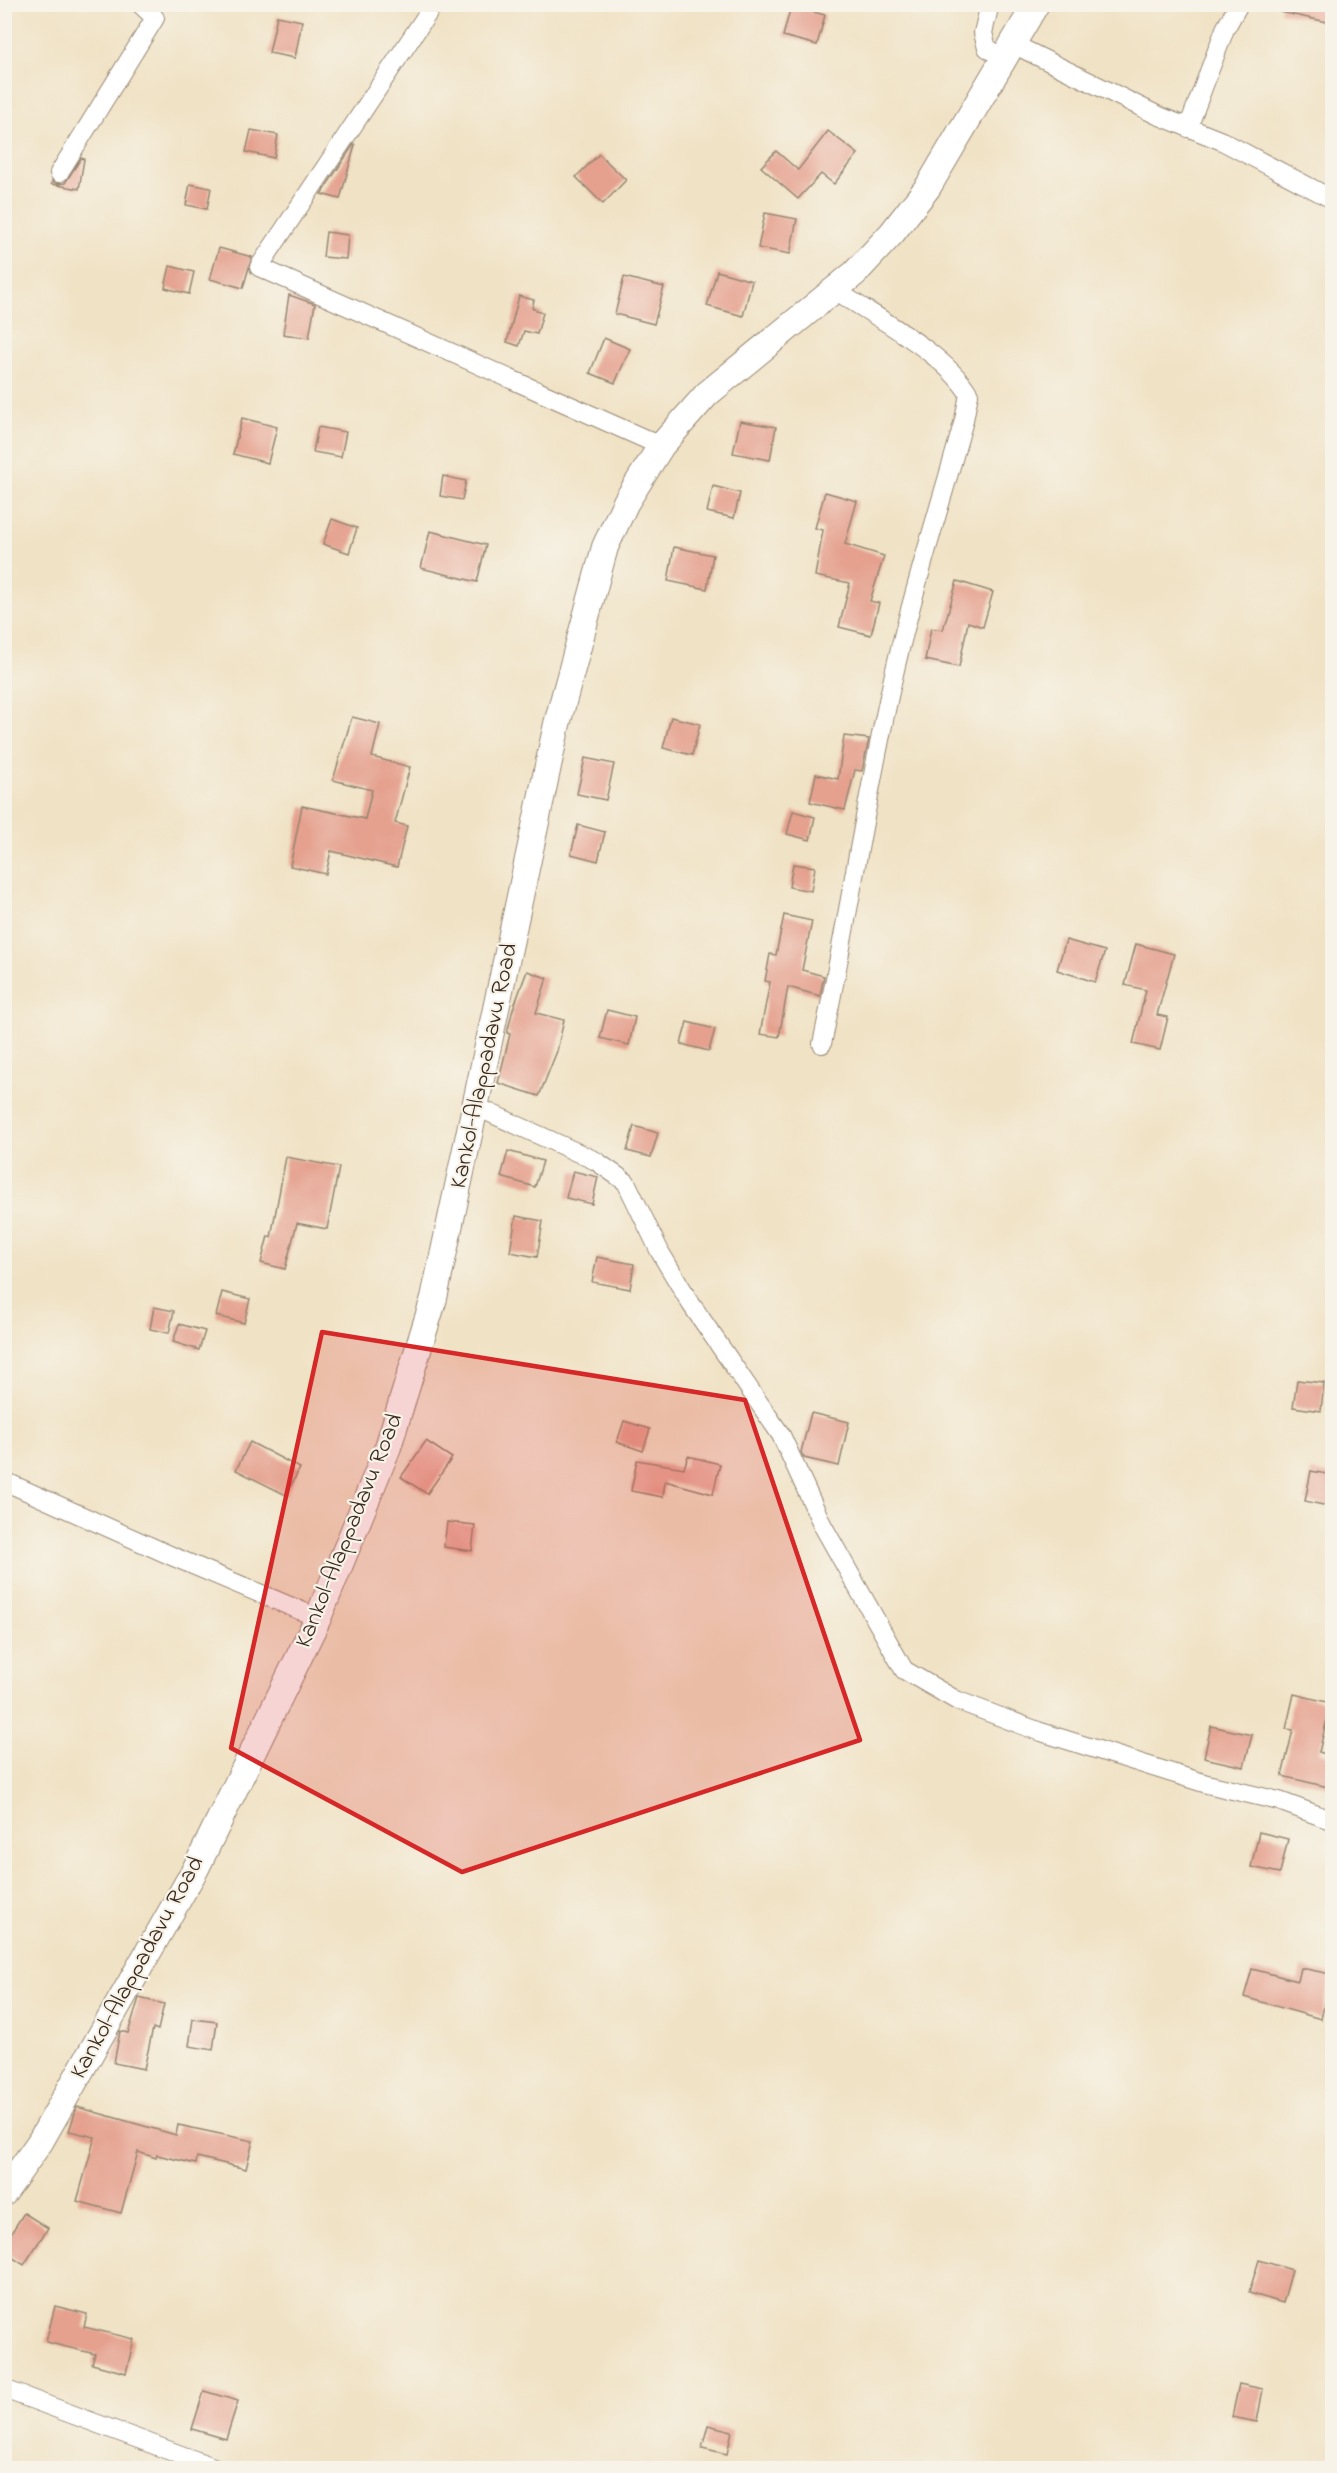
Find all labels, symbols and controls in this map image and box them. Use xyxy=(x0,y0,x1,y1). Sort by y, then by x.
street label: Kankol-Alappadavu Road xyxy=(442,940,528,1192)
street label: Kankol-Alappadavu Road xyxy=(287,1408,413,1654)
street label: Kankol-Alappadavu Road xyxy=(62,1850,214,2086)

